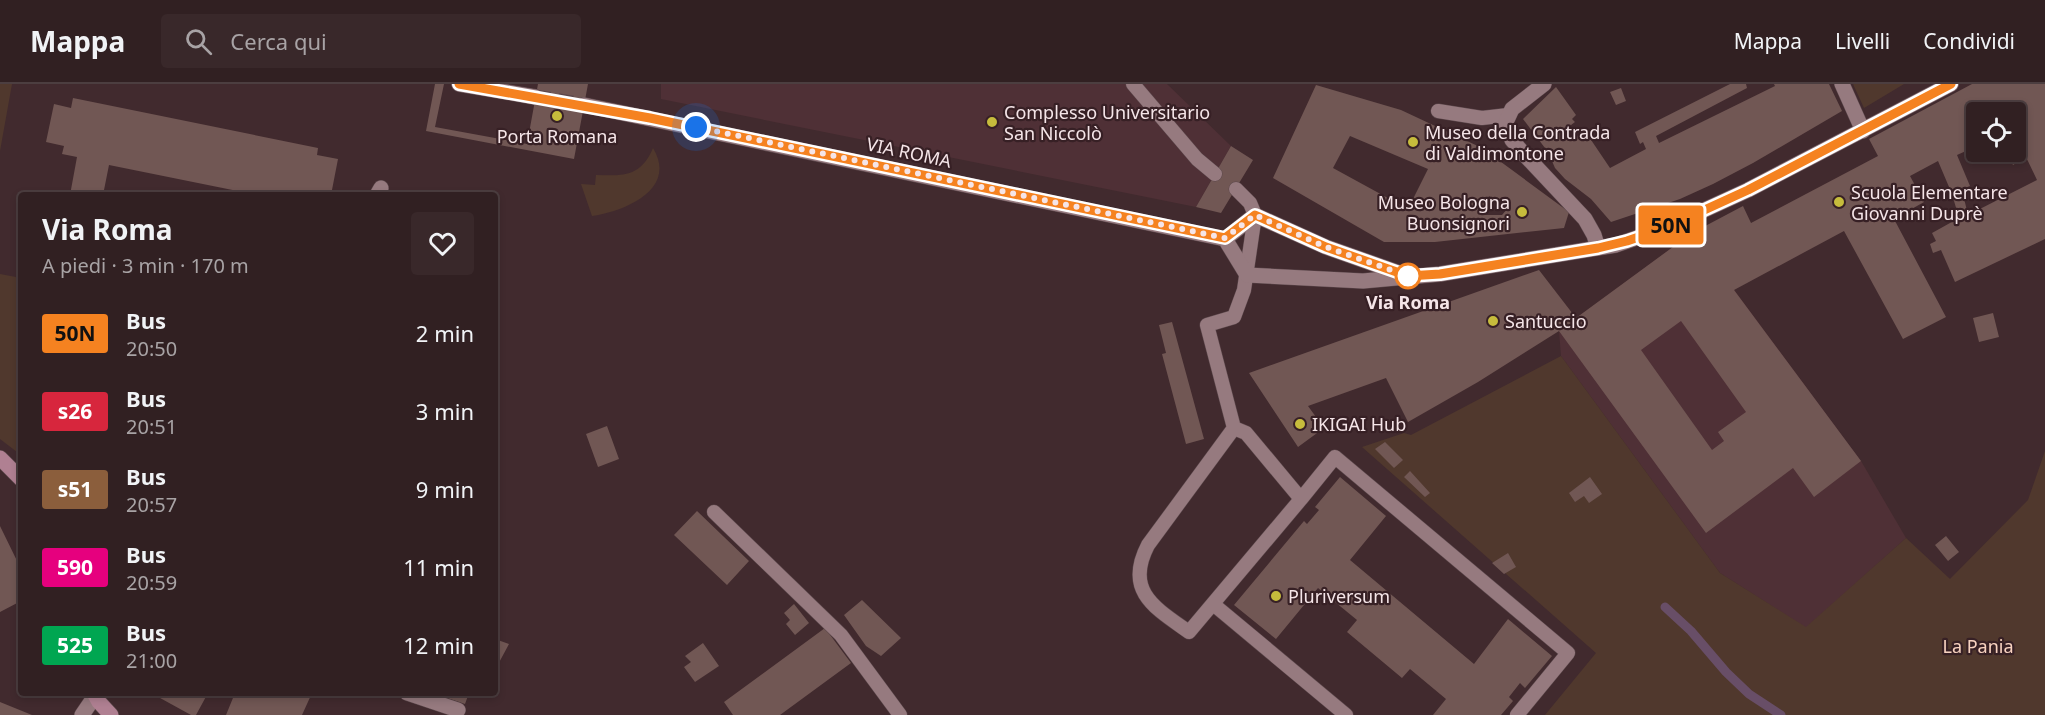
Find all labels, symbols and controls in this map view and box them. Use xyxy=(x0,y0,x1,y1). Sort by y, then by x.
search box xyxy=(161,14,581,68)
text: Mappa xyxy=(30,22,125,60)
icon: search xyxy=(182,25,215,58)
text: Cerca qui xyxy=(230,26,327,56)
text: Mappa xyxy=(1734,27,1802,55)
text: Livelli xyxy=(1835,27,1890,55)
text: Condividi xyxy=(1923,27,2015,55)
place label: Complesso Universitario San Niccolò xyxy=(1004,100,1210,145)
map controls xyxy=(1966,102,2026,162)
button: locate xyxy=(1966,102,2026,162)
marker: Porta Romana xyxy=(550,109,564,123)
your location xyxy=(681,112,711,142)
marker: Complesso Universitario San Niccolò xyxy=(985,115,999,129)
place label: Museo della Contrada di Valdimontone xyxy=(1425,120,1610,165)
place label: Porta Romana xyxy=(497,124,617,148)
street label: VIA ROMA xyxy=(864,131,954,173)
marker: Museo della Contrada di Valdimontone xyxy=(1406,135,1420,149)
place label: Scuola Elementare Giovanni Duprè xyxy=(1851,180,2008,225)
place label: Museo Bologna Buonsignori xyxy=(1378,190,1510,235)
marker: Scuola Elementare Giovanni Duprè xyxy=(1832,195,1846,209)
marker: Museo Bologna Buonsignori xyxy=(1515,205,1529,219)
line badge: 50N xyxy=(1636,206,1706,244)
text: Via Roma xyxy=(42,210,173,248)
text: 50N xyxy=(1650,211,1692,239)
button: heart xyxy=(411,212,474,275)
text: A piedi · 3 min · 170 m xyxy=(42,252,249,279)
marker: Via Roma xyxy=(1395,263,1421,289)
place label: Via Roma xyxy=(1366,290,1450,314)
text: Bus xyxy=(126,305,166,335)
place label: Santuccio xyxy=(1505,309,1587,333)
marker: Santuccio xyxy=(1486,314,1500,328)
text: 2 min xyxy=(416,318,474,348)
text: 50N xyxy=(54,319,96,347)
text: 20:50 xyxy=(126,335,177,362)
text: Bus xyxy=(126,383,166,413)
text: 3 min xyxy=(416,396,474,426)
text: s26 xyxy=(58,397,92,425)
place label: IKIGAI Hub xyxy=(1312,412,1406,436)
text: 20:51 xyxy=(126,413,177,440)
marker: IKIGAI Hub xyxy=(1293,417,1307,431)
text: Bus xyxy=(126,461,166,491)
text: 9 min xyxy=(416,474,474,504)
text: s51 xyxy=(58,475,92,503)
text: 20:57 xyxy=(126,491,177,518)
text: Bus xyxy=(126,539,166,569)
text: 11 min xyxy=(403,552,474,582)
text: 590 xyxy=(57,553,93,581)
text: 20:59 xyxy=(126,569,177,596)
place label: Pluriversum xyxy=(1288,584,1390,608)
marker: Pluriversum xyxy=(1269,589,1283,603)
text: Bus xyxy=(126,617,166,647)
text: 12 min xyxy=(403,630,474,660)
text: 525 xyxy=(57,631,93,659)
park label: La Pania xyxy=(1942,634,2014,658)
text: 21:00 xyxy=(126,647,177,674)

